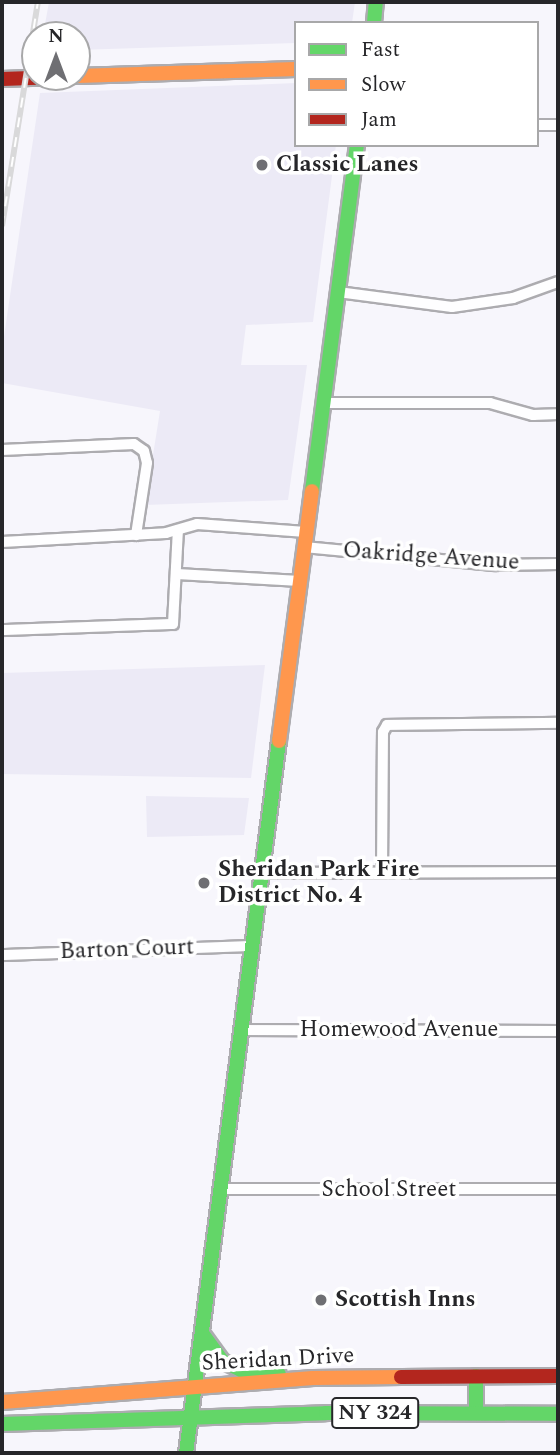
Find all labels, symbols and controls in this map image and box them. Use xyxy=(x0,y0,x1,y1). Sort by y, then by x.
north arrow xyxy=(21,21,91,91)
legend xyxy=(294,21,539,147)
text: N xyxy=(48,22,64,51)
text: Fast xyxy=(361,34,400,66)
text: Slow xyxy=(361,69,405,101)
text: Jam xyxy=(361,104,397,136)
place label: Classic Lanes xyxy=(276,151,419,179)
marker: Classic Lanes xyxy=(254,157,270,173)
street label: Oakridge Avenue xyxy=(342,537,520,577)
place label: Sheridan Park Fire District No. 4 xyxy=(218,856,419,910)
marker: Sheridan Park Fire District No. 4 xyxy=(196,875,212,891)
street label: Barton Court xyxy=(59,934,195,966)
street label: Homewood Avenue xyxy=(300,1016,498,1044)
street label: School Street xyxy=(322,1176,456,1204)
place label: Scottish Inns xyxy=(335,1286,475,1314)
marker: Scottish Inns xyxy=(313,1292,329,1308)
street label: Sheridan Drive xyxy=(201,1342,355,1378)
road number: NY 324 xyxy=(330,1396,420,1430)

